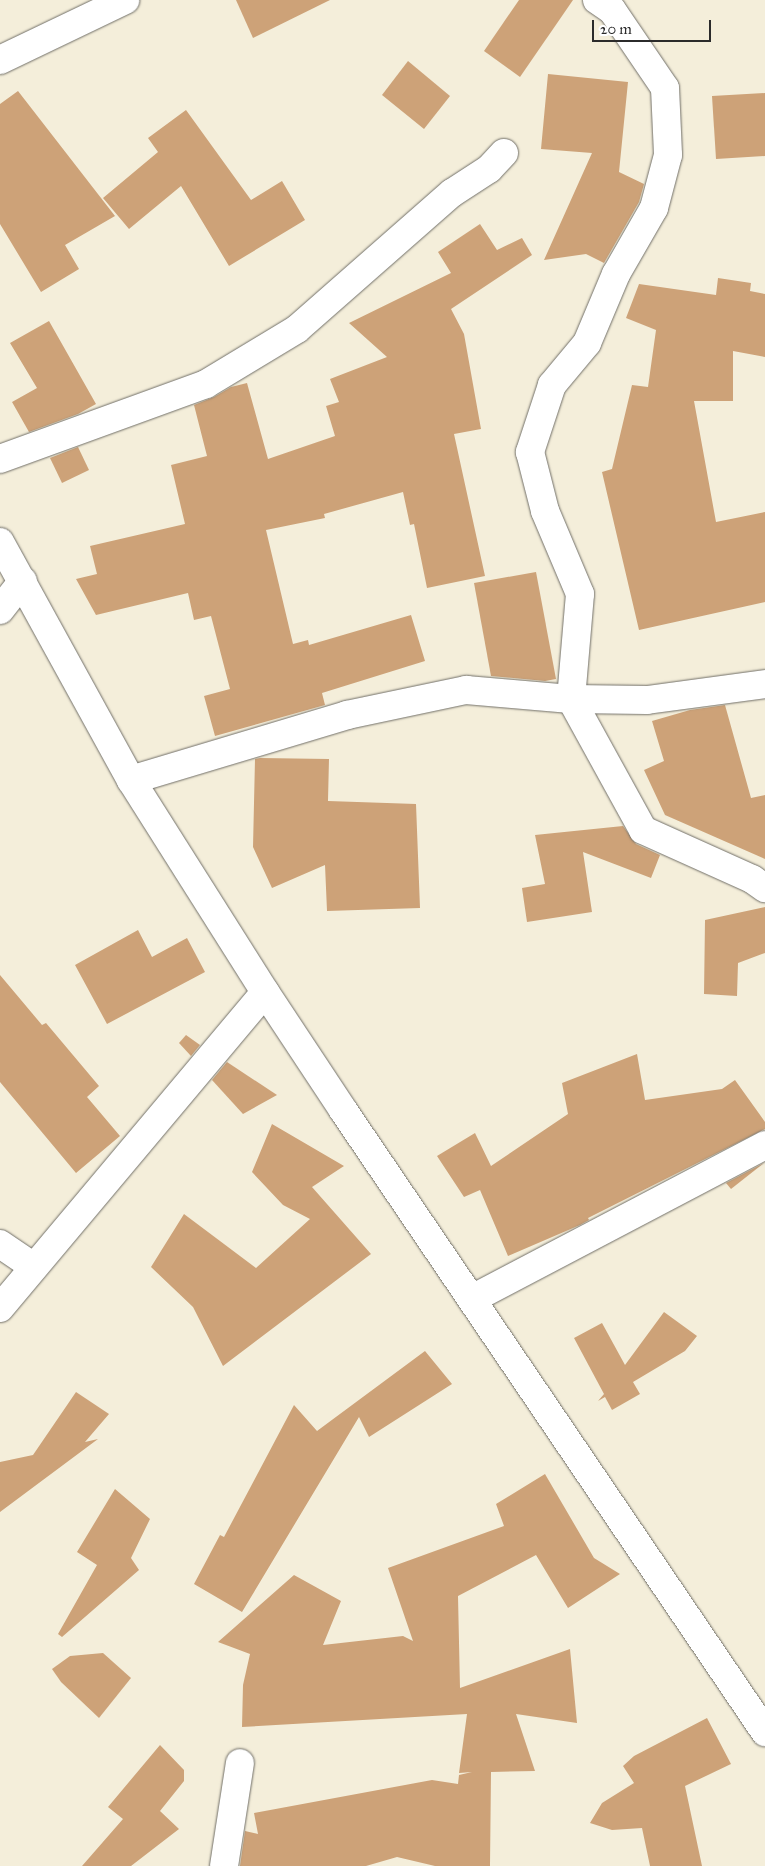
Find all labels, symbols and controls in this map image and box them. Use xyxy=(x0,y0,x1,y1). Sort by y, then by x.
scale bar xyxy=(595,10,714,42)
text: 20 m xyxy=(600,20,632,38)

